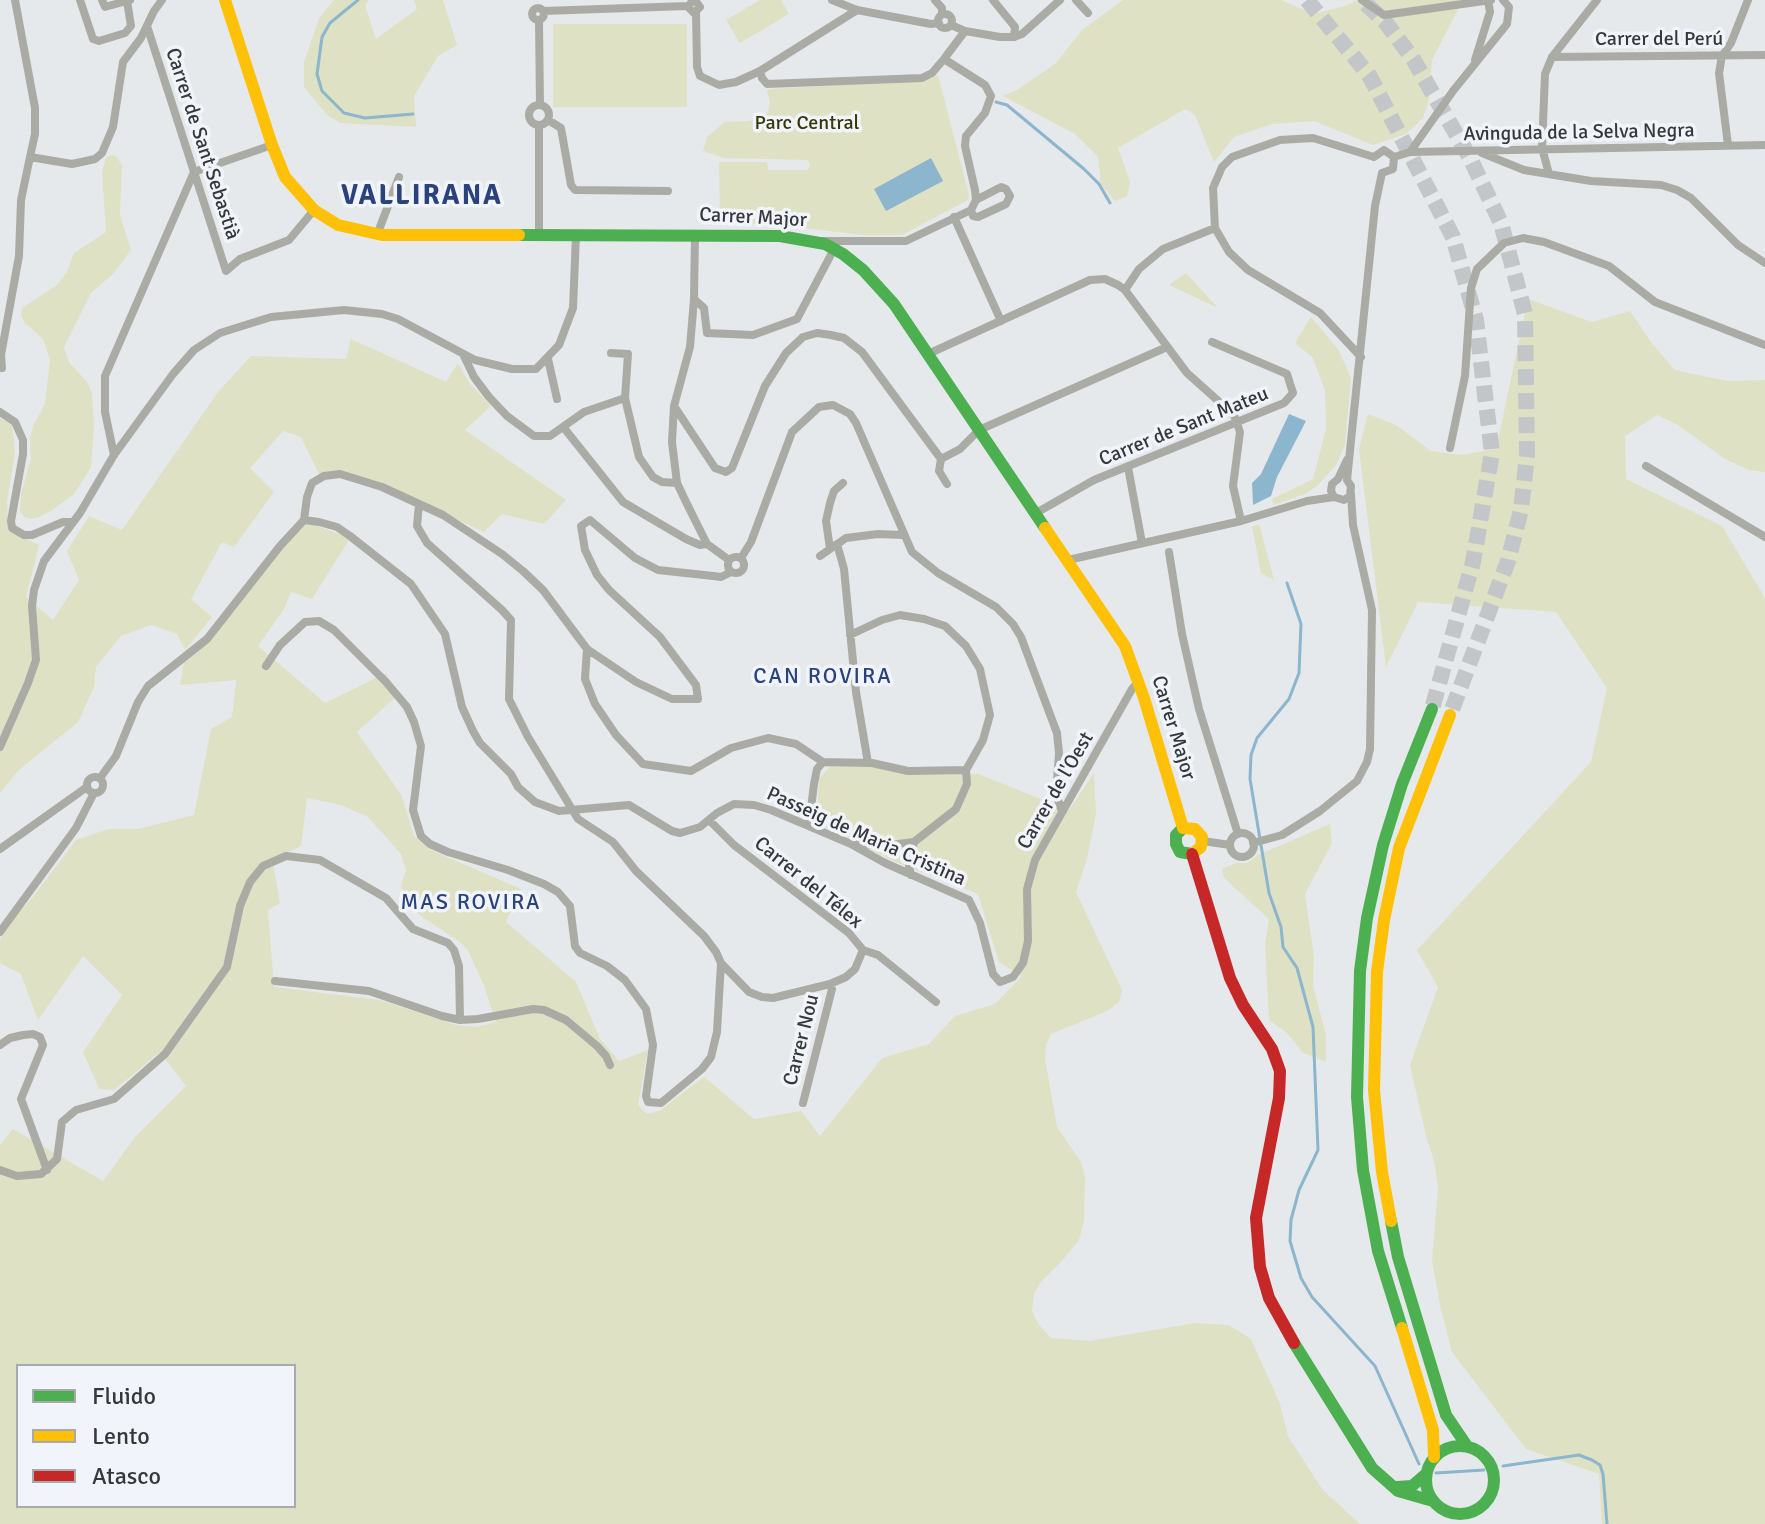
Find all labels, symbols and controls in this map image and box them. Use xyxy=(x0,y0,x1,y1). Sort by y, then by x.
street label: Carrer del Perú xyxy=(1595,28,1723,52)
street label: Carrer de Sant Sebastià xyxy=(160,45,244,243)
park label: Parc Central xyxy=(755,112,859,136)
street label: Avinguda de la Selva Negra xyxy=(1463,119,1695,147)
district label: VALLIRANA xyxy=(341,180,503,214)
street label: Carrer Major xyxy=(699,203,807,233)
street label: Carrer de Sant Mateu xyxy=(1096,382,1272,472)
district label: CAN ROVIRA xyxy=(753,664,893,690)
street label: Carrer Major xyxy=(1146,673,1200,783)
street label: Carrer de l'Oest xyxy=(1013,728,1099,854)
street label: Passeig de Maria Cristina xyxy=(763,782,969,892)
street label: Carrer del Télex xyxy=(749,832,867,934)
district label: MAS ROVIRA xyxy=(400,890,542,916)
street label: Carrer Nou xyxy=(779,992,825,1088)
legend xyxy=(16,1364,296,1508)
text: Fluido xyxy=(92,1381,156,1411)
text: Lento xyxy=(92,1421,150,1451)
text: Atasco xyxy=(92,1461,161,1491)

